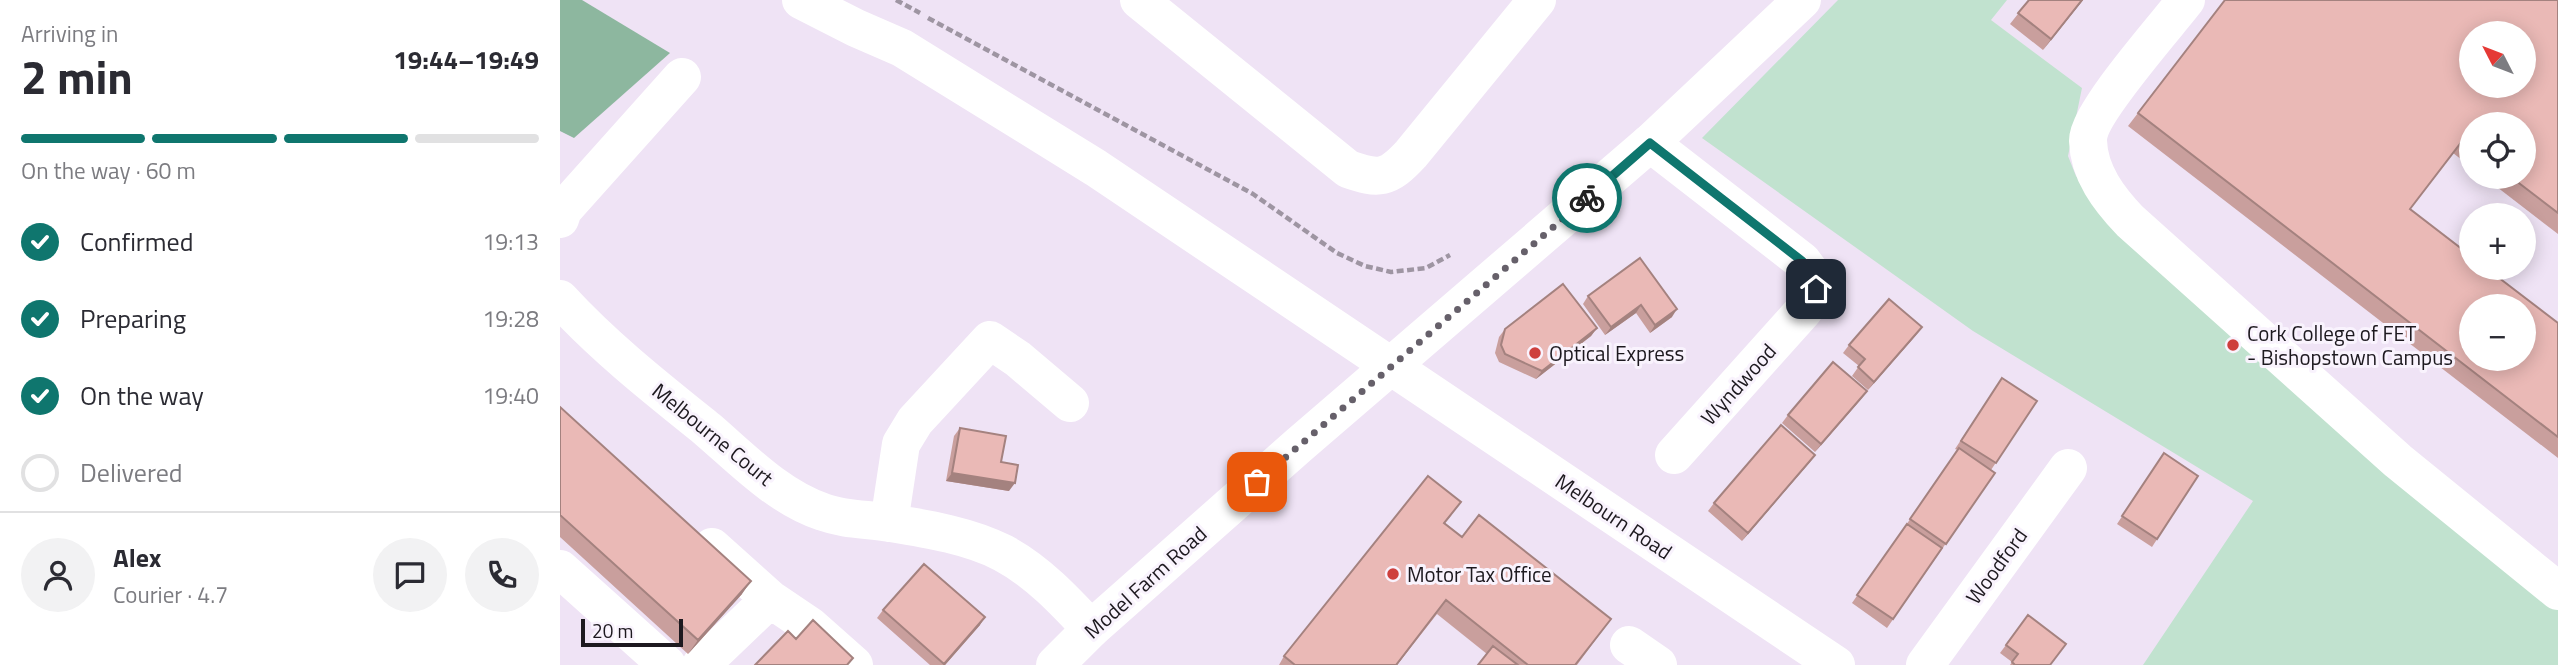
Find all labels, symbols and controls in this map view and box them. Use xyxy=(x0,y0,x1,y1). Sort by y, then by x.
text: Arriving in xyxy=(21,16,118,51)
north arrow xyxy=(2459,21,2536,98)
map controls xyxy=(2459,21,2536,371)
text: 19:44–19:49 xyxy=(393,40,539,79)
text: 2 min xyxy=(21,42,133,112)
button: locate xyxy=(2459,112,2536,189)
text: On the way · 60 m xyxy=(21,153,196,188)
courier xyxy=(1552,163,1622,233)
icon: bike xyxy=(1568,179,1606,217)
button: + xyxy=(2459,203,2536,280)
text: Confirmed xyxy=(80,222,194,261)
icon: check xyxy=(21,223,59,261)
text: 19:13 xyxy=(482,224,539,259)
pin xyxy=(1786,259,1846,319)
icon: home xyxy=(1797,270,1835,308)
button: − xyxy=(2459,294,2536,371)
text: Preparing xyxy=(80,299,186,338)
icon: check xyxy=(21,300,59,338)
text: 19:28 xyxy=(482,301,539,336)
place label: Cork College of FET - Bishopstown Campus xyxy=(2247,317,2453,373)
street label: Wyndwood xyxy=(1693,336,1783,432)
place label: Optical Express xyxy=(1549,337,1684,369)
marker: Cork College of FET - Bishopstown Campus xyxy=(2225,337,2241,353)
marker: Optical Express xyxy=(1527,345,1543,361)
street label: Melbourne Court xyxy=(645,375,781,493)
text: On the way xyxy=(80,376,204,415)
icon: check xyxy=(21,377,59,415)
text: 19:40 xyxy=(482,378,539,413)
pin xyxy=(1227,452,1287,512)
text: Delivered xyxy=(80,453,183,492)
icon: bag xyxy=(1238,463,1276,501)
street label: Melbourn Road xyxy=(1549,465,1679,567)
street label: Model Farm Road xyxy=(1076,518,1214,646)
street label: Woodford xyxy=(1957,521,2035,611)
button: person xyxy=(21,538,95,612)
text: Alex xyxy=(113,538,161,577)
button: chat xyxy=(373,538,447,612)
button: phone xyxy=(465,538,539,612)
place label: Motor Tax Office xyxy=(1407,558,1552,590)
marker: Motor Tax Office xyxy=(1385,566,1401,582)
text: Courier · 4.7 xyxy=(113,577,228,612)
scale bar xyxy=(581,616,682,648)
text: 20 m xyxy=(592,616,633,645)

